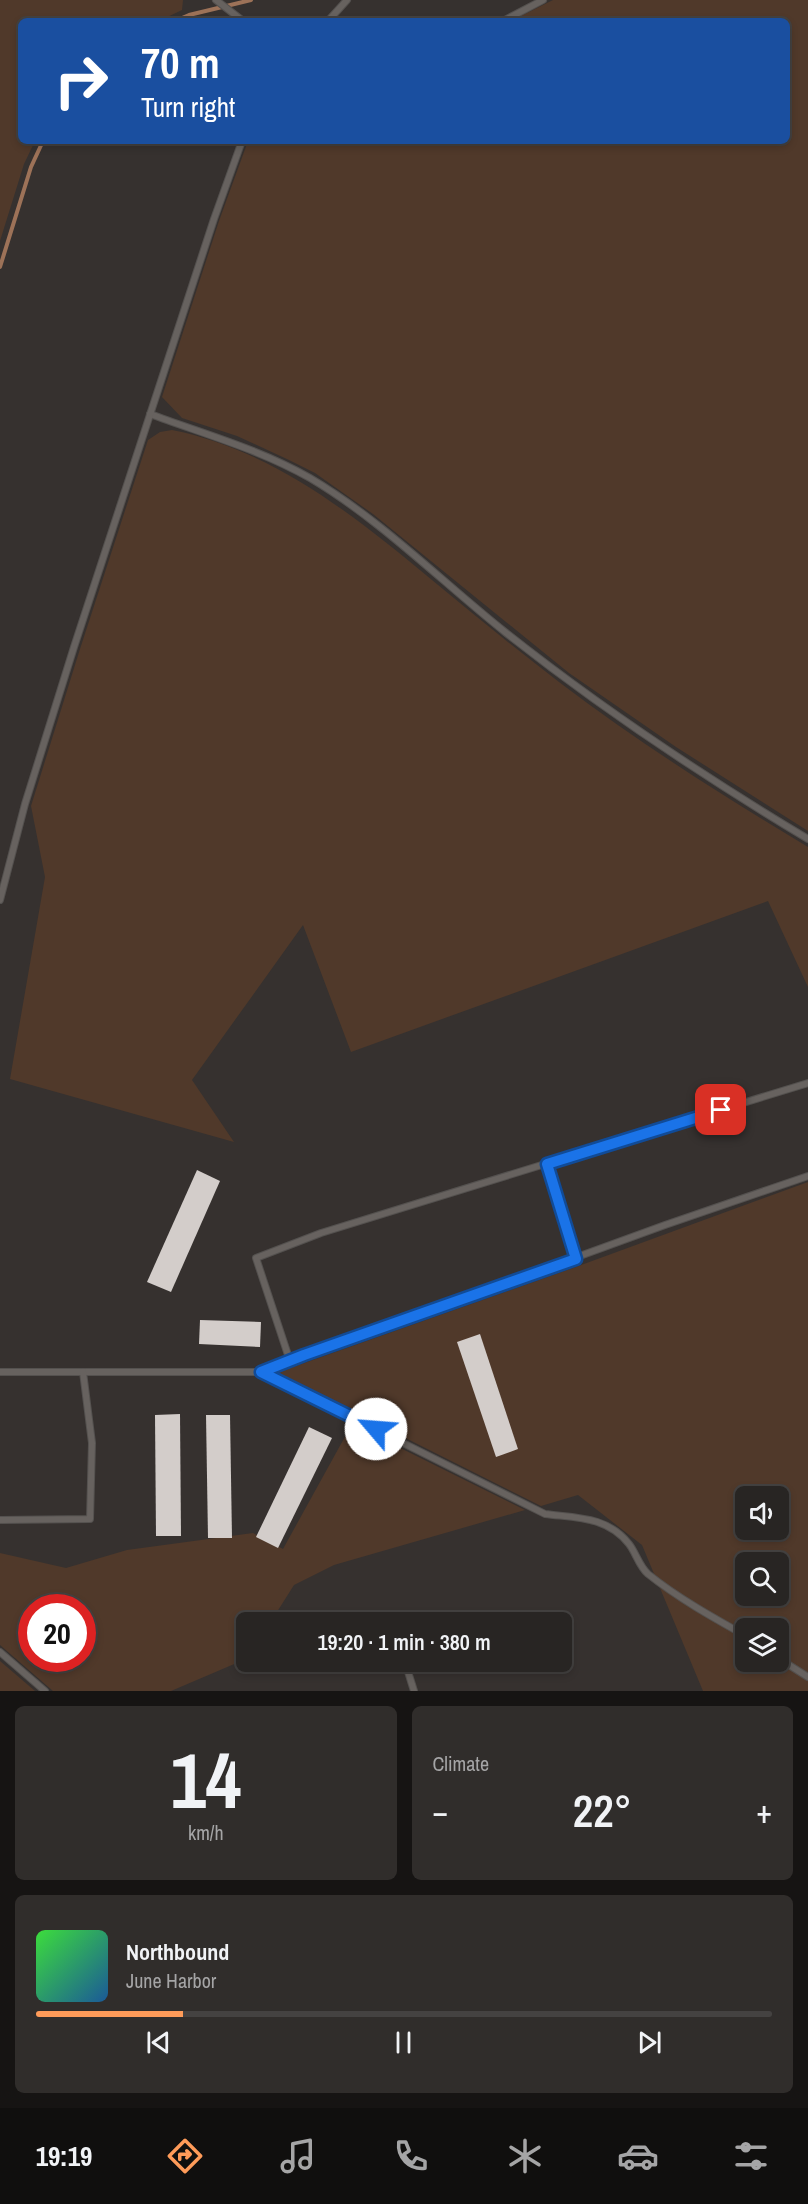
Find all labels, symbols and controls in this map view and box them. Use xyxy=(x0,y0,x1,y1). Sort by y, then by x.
text: 70 m xyxy=(141,35,220,91)
icon: right xyxy=(42,42,120,120)
text: Turn right xyxy=(141,89,235,125)
pin xyxy=(695,1084,746,1135)
icon: arrive xyxy=(704,1093,737,1126)
position arrow xyxy=(344,1397,408,1461)
map controls xyxy=(735,1486,789,1672)
button: sound xyxy=(735,1486,789,1540)
button: search xyxy=(735,1552,789,1606)
speed limit sign: 20 xyxy=(18,1594,96,1672)
button: layers xyxy=(735,1618,789,1672)
text: 19:20 · 1 min · 380 m xyxy=(317,1627,491,1657)
text: 14 xyxy=(170,1727,241,1832)
text: Climate xyxy=(433,1750,489,1777)
text: 22° xyxy=(573,1780,632,1841)
text: − xyxy=(433,1789,448,1833)
text: + xyxy=(756,1789,772,1833)
text: km/h xyxy=(188,1819,224,1846)
text: Northbound xyxy=(126,1937,229,1967)
text: June Harbor xyxy=(126,1967,216,1994)
icon: previous xyxy=(142,2026,175,2059)
icon: pause xyxy=(387,2026,420,2059)
icon: next xyxy=(633,2026,666,2059)
icon: directions xyxy=(164,2135,206,2177)
icon: music xyxy=(277,2135,319,2177)
icon: phone xyxy=(390,2135,432,2177)
icon: climate xyxy=(504,2135,546,2177)
icon: car xyxy=(617,2135,659,2177)
icon: filters xyxy=(730,2135,772,2177)
text: 19:19 xyxy=(36,2138,92,2174)

